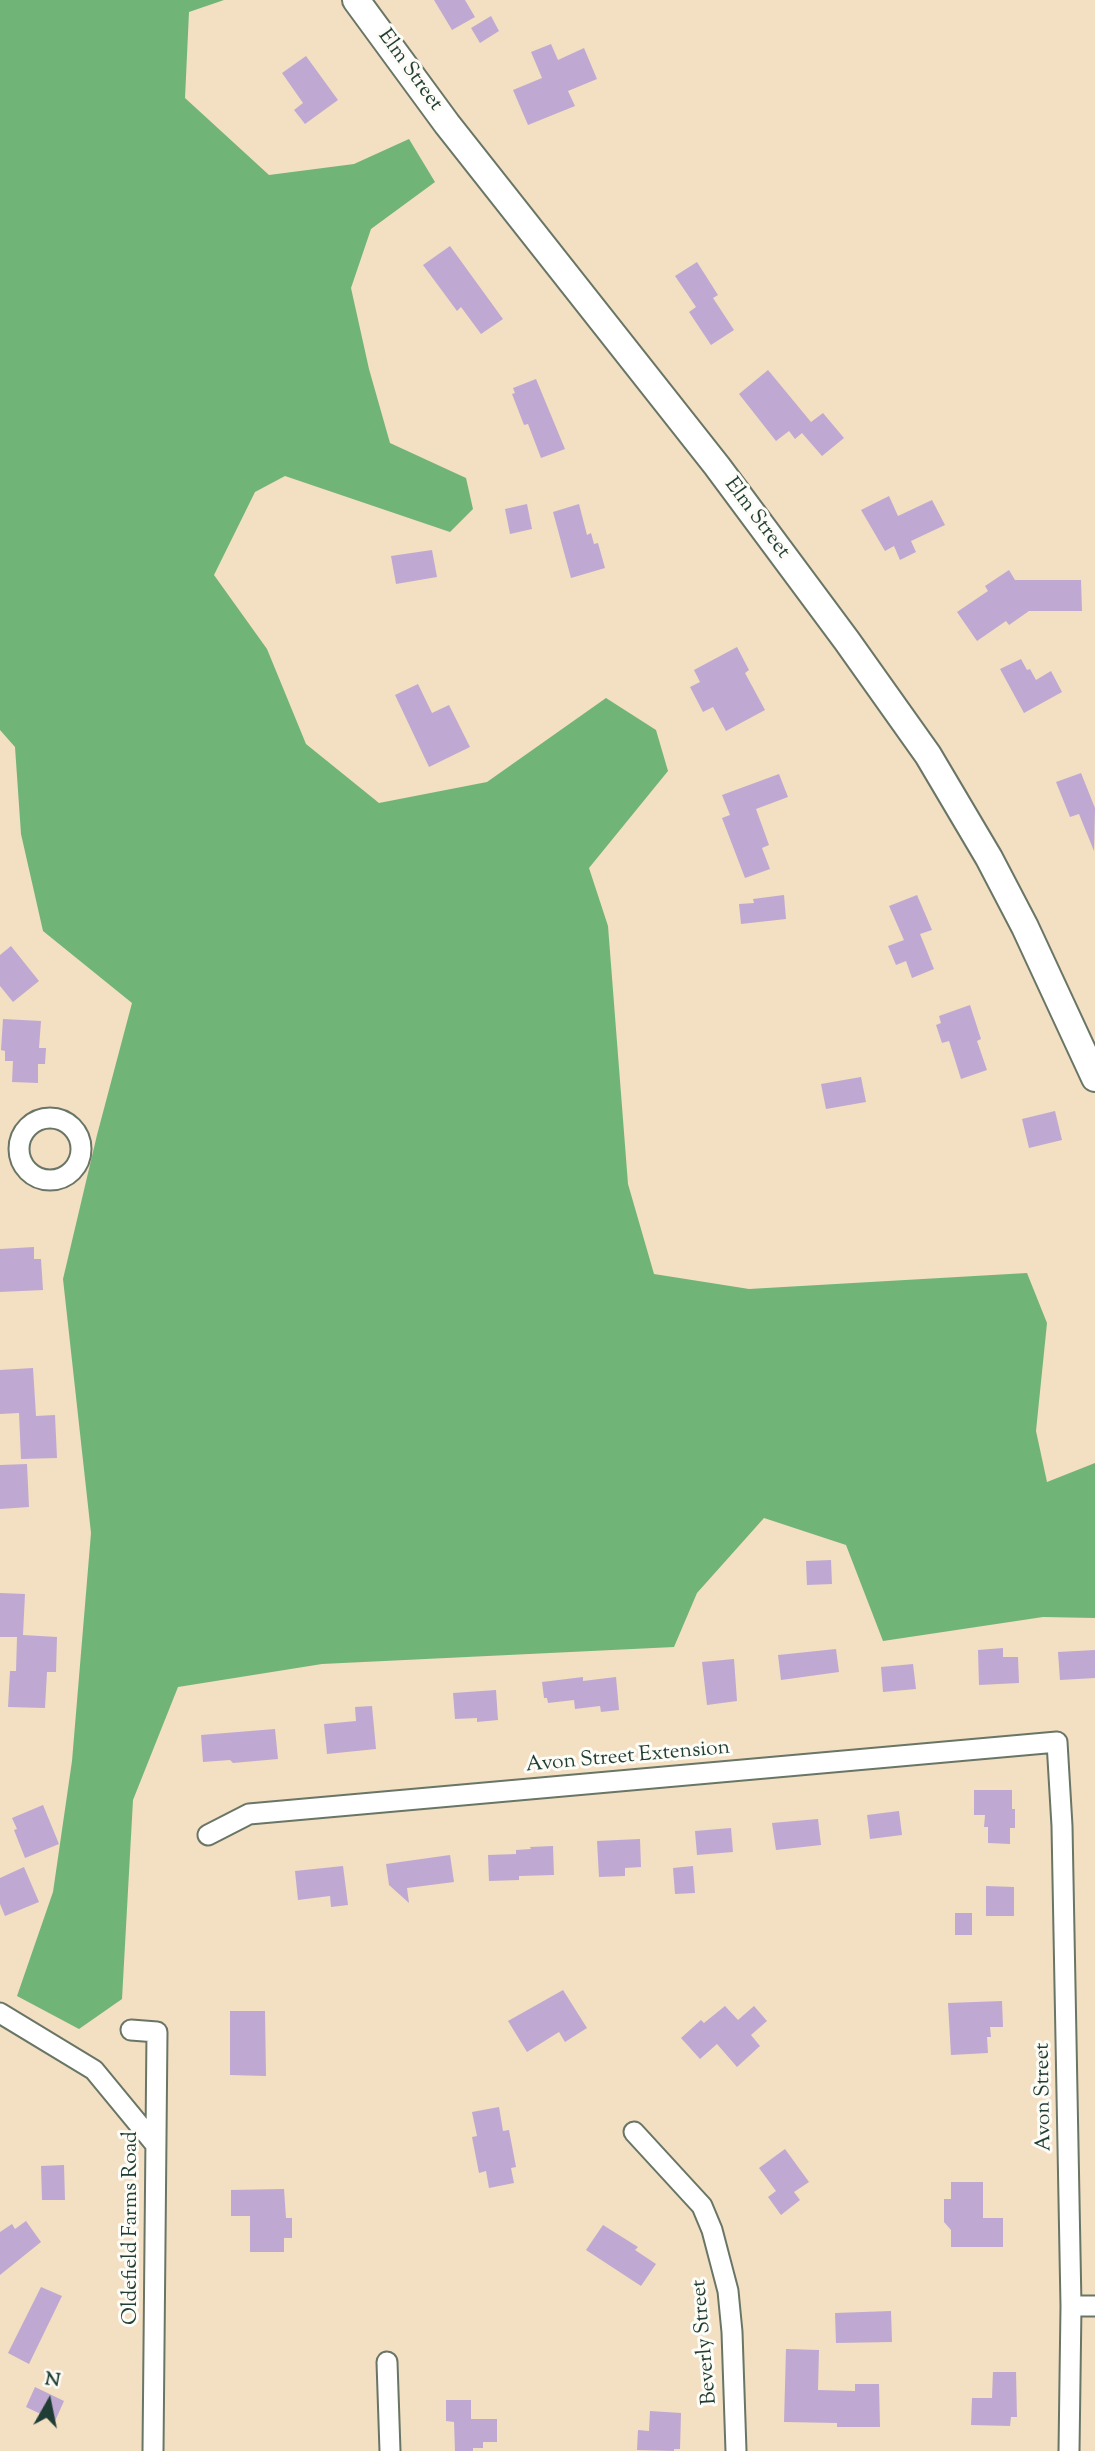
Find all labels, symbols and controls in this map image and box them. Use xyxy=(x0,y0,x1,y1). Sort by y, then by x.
street label: Elm Street xyxy=(371,25,447,117)
street label: Elm Street xyxy=(717,474,795,564)
street label: Avon Street Extension xyxy=(525,1737,731,1779)
street label: Avon Street xyxy=(1031,2042,1059,2152)
street label: Oldefield Farms Road xyxy=(119,2131,145,2325)
street label: Beverly Street xyxy=(688,2278,724,2406)
text: N xyxy=(43,2366,62,2395)
north arrow xyxy=(14,2367,84,2437)

